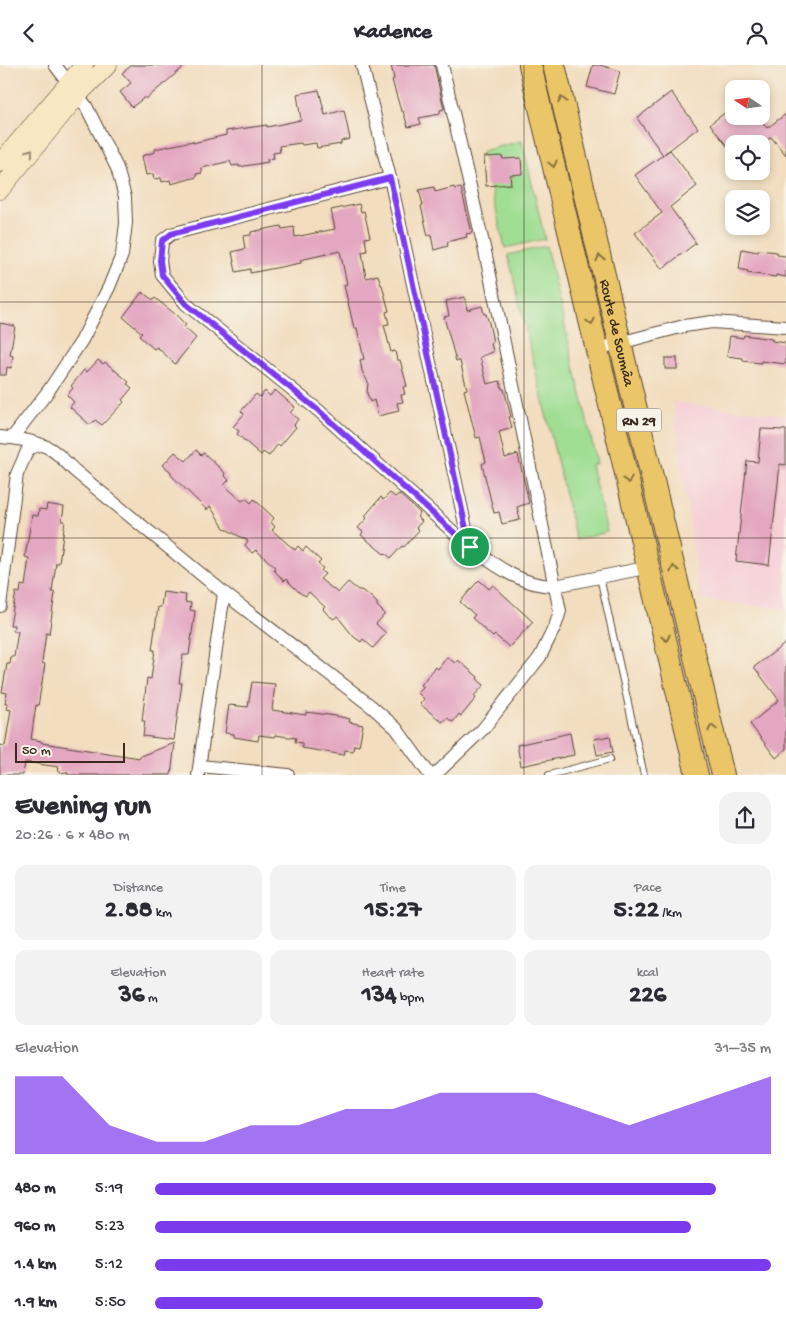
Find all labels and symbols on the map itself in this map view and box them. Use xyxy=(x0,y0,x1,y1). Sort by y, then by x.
north arrow xyxy=(725,80,770,125)
one-way arrow xyxy=(557,96,568,105)
one-way arrow xyxy=(25,148,34,157)
one-way arrow xyxy=(547,159,558,168)
one-way arrow xyxy=(595,254,606,263)
street label: Route de Soumâa xyxy=(594,278,637,389)
one-way arrow xyxy=(585,317,596,326)
road number: RN 29 xyxy=(616,409,662,431)
one-way arrow xyxy=(622,475,633,484)
pin xyxy=(449,526,491,568)
one-way arrow xyxy=(669,565,680,574)
one-way arrow xyxy=(660,633,671,642)
one-way arrow xyxy=(707,723,718,732)
scale bar xyxy=(15,740,125,763)

